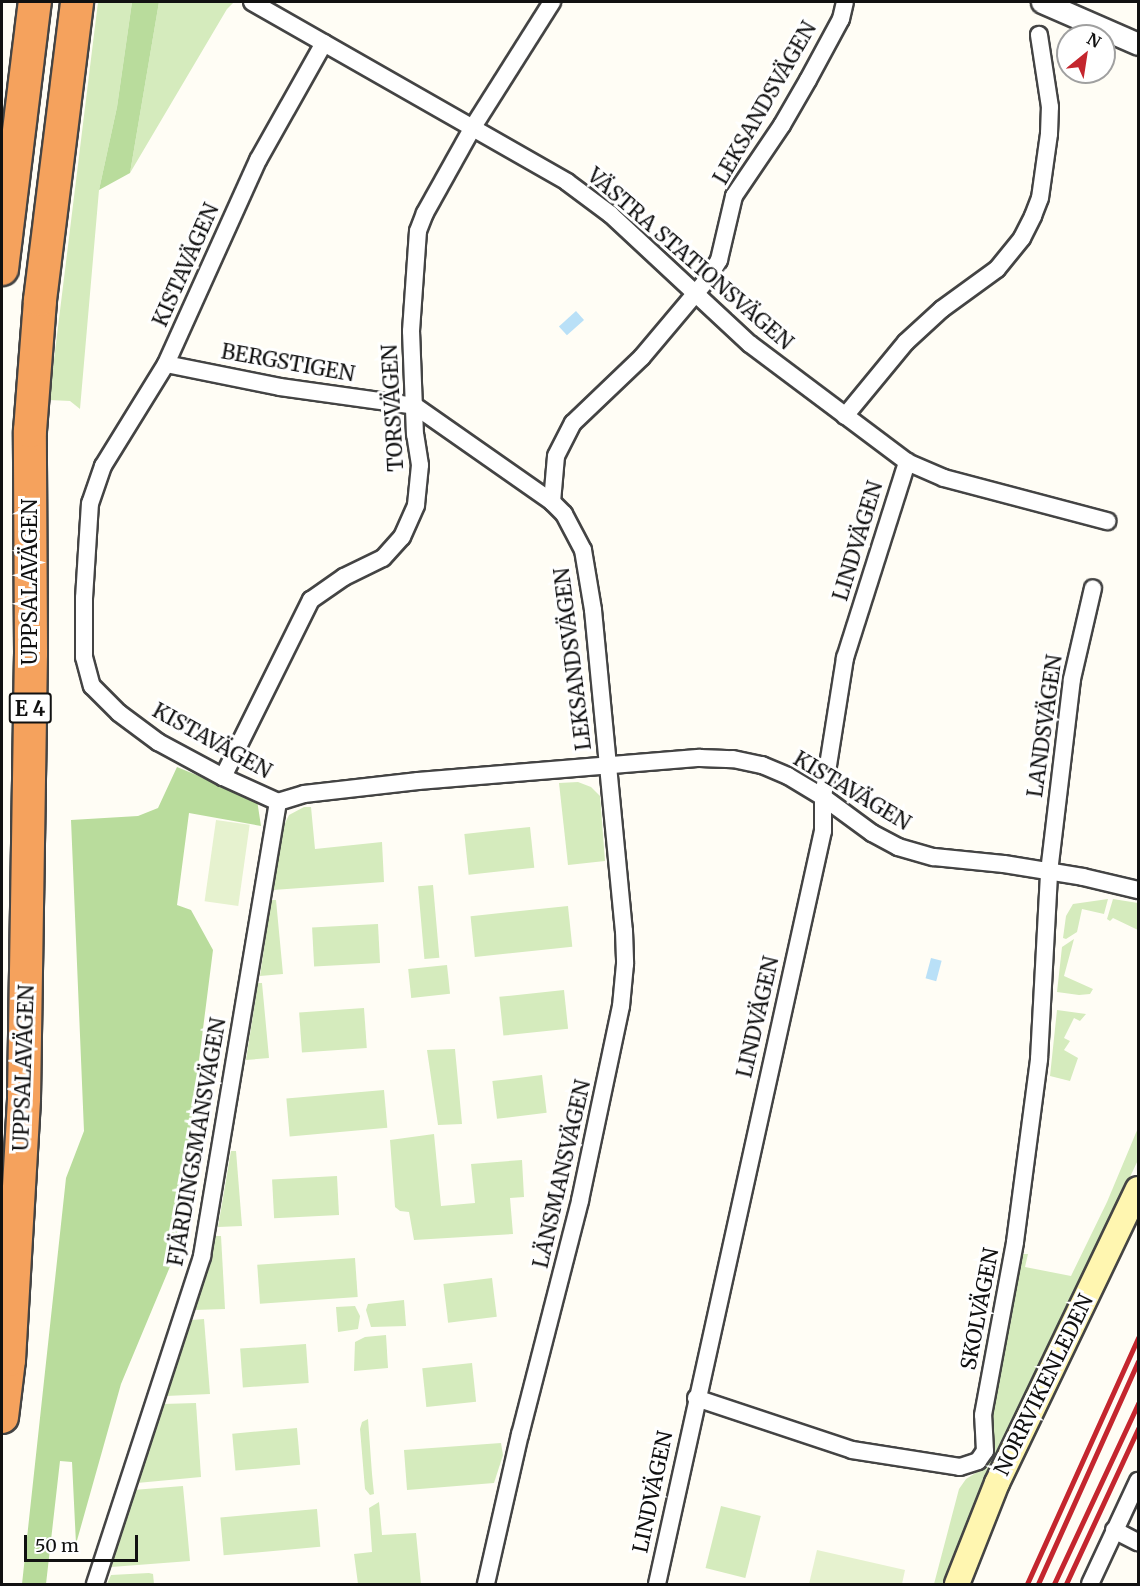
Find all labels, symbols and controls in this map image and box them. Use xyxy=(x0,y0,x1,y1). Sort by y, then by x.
street label: LEKSANDSVÄGEN xyxy=(708,17,822,189)
north arrow xyxy=(1056,24,1116,84)
text: N xyxy=(1084,28,1104,52)
street label: VÄSTRA STATIONSVÄGEN xyxy=(582,163,798,355)
street label: KISTAVÄGEN xyxy=(148,199,224,331)
street label: BERGSTIGEN xyxy=(219,339,357,387)
street label: TORSVÄGEN xyxy=(377,344,409,472)
street label: LINDVÄGEN xyxy=(828,478,888,604)
street label: UPPSALAVÄGEN xyxy=(17,499,43,665)
street label: LEKSANDSVÄGEN xyxy=(549,566,597,752)
street label: LANDSVÄGEN xyxy=(1023,653,1067,799)
road number: E 4 xyxy=(8,691,52,725)
street label: KISTAVÄGEN xyxy=(148,698,276,784)
street label: KISTAVÄGEN xyxy=(789,746,915,836)
street label: LINDVÄGEN xyxy=(732,954,784,1080)
street label: UPPSALAVÄGEN xyxy=(9,984,39,1152)
street label: FJÄRDINGSMANSVÄGEN xyxy=(163,1016,231,1268)
street label: LÄNSMANSVÄGEN xyxy=(528,1077,596,1271)
street label: SKOLVÄGEN xyxy=(956,1246,1004,1372)
street label: NORRVIKENLEDEN xyxy=(989,1290,1099,1480)
street label: LINDVÄGEN xyxy=(628,1429,678,1555)
scale bar xyxy=(27,1523,141,1561)
text: 50 m xyxy=(35,1534,79,1557)

